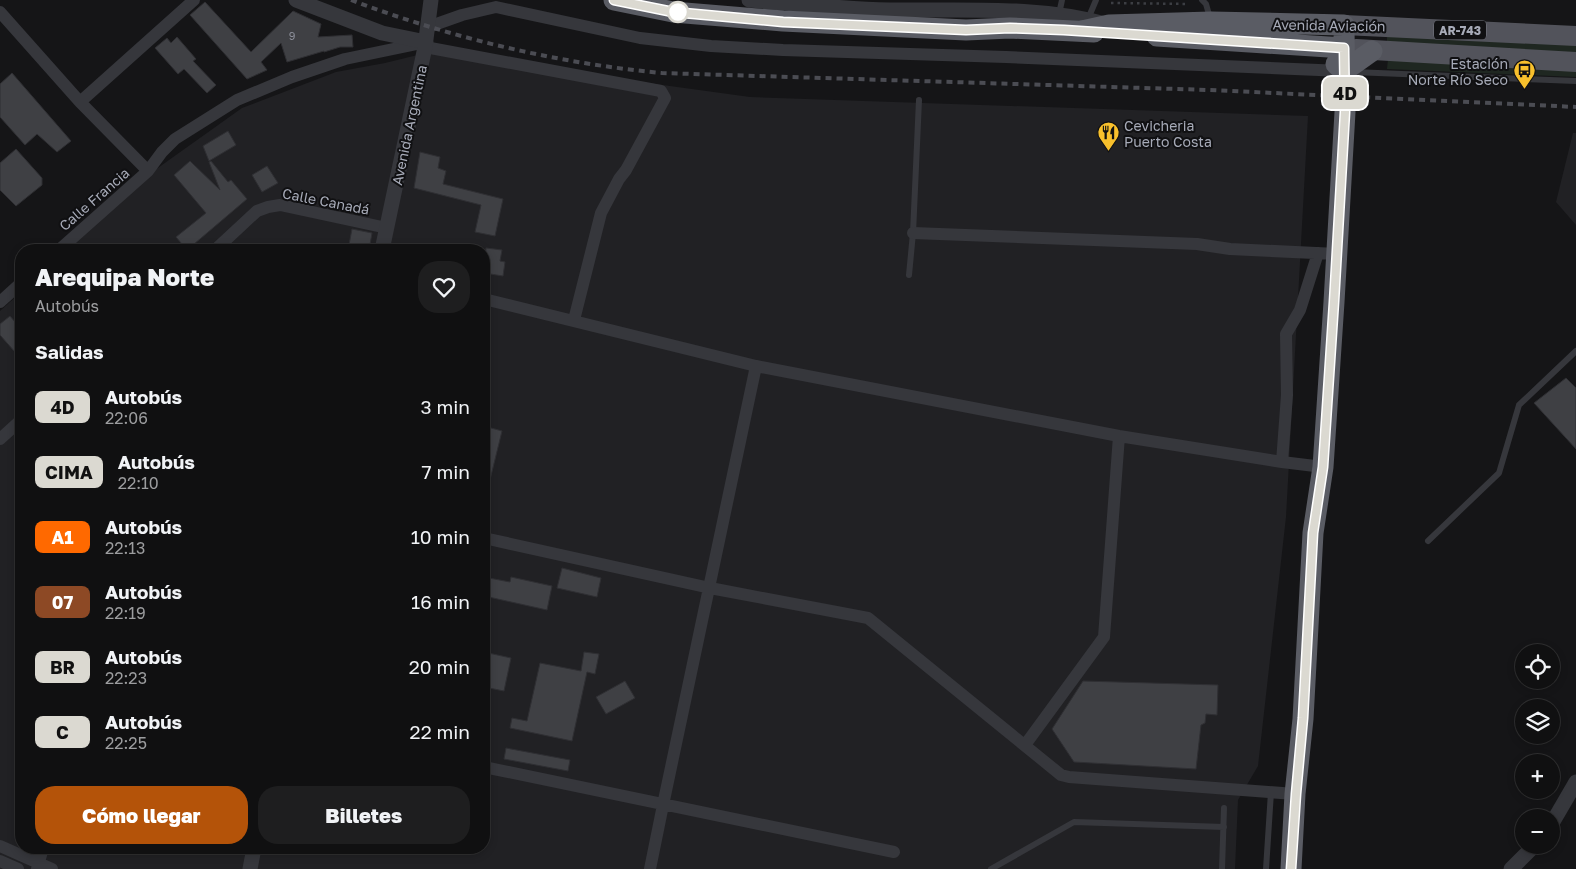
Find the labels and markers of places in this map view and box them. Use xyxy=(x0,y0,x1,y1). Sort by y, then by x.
unlabelled marker xyxy=(667,1,689,23)
place label: Estación Norte Río Seco xyxy=(1408,55,1508,88)
bus stop icon: Estación Norte Río Seco xyxy=(1512,59,1536,90)
place label: Cevicheria Puerto Costa xyxy=(1124,117,1212,150)
restaurant icon: Cevicheria Puerto Costa xyxy=(1096,121,1120,152)

